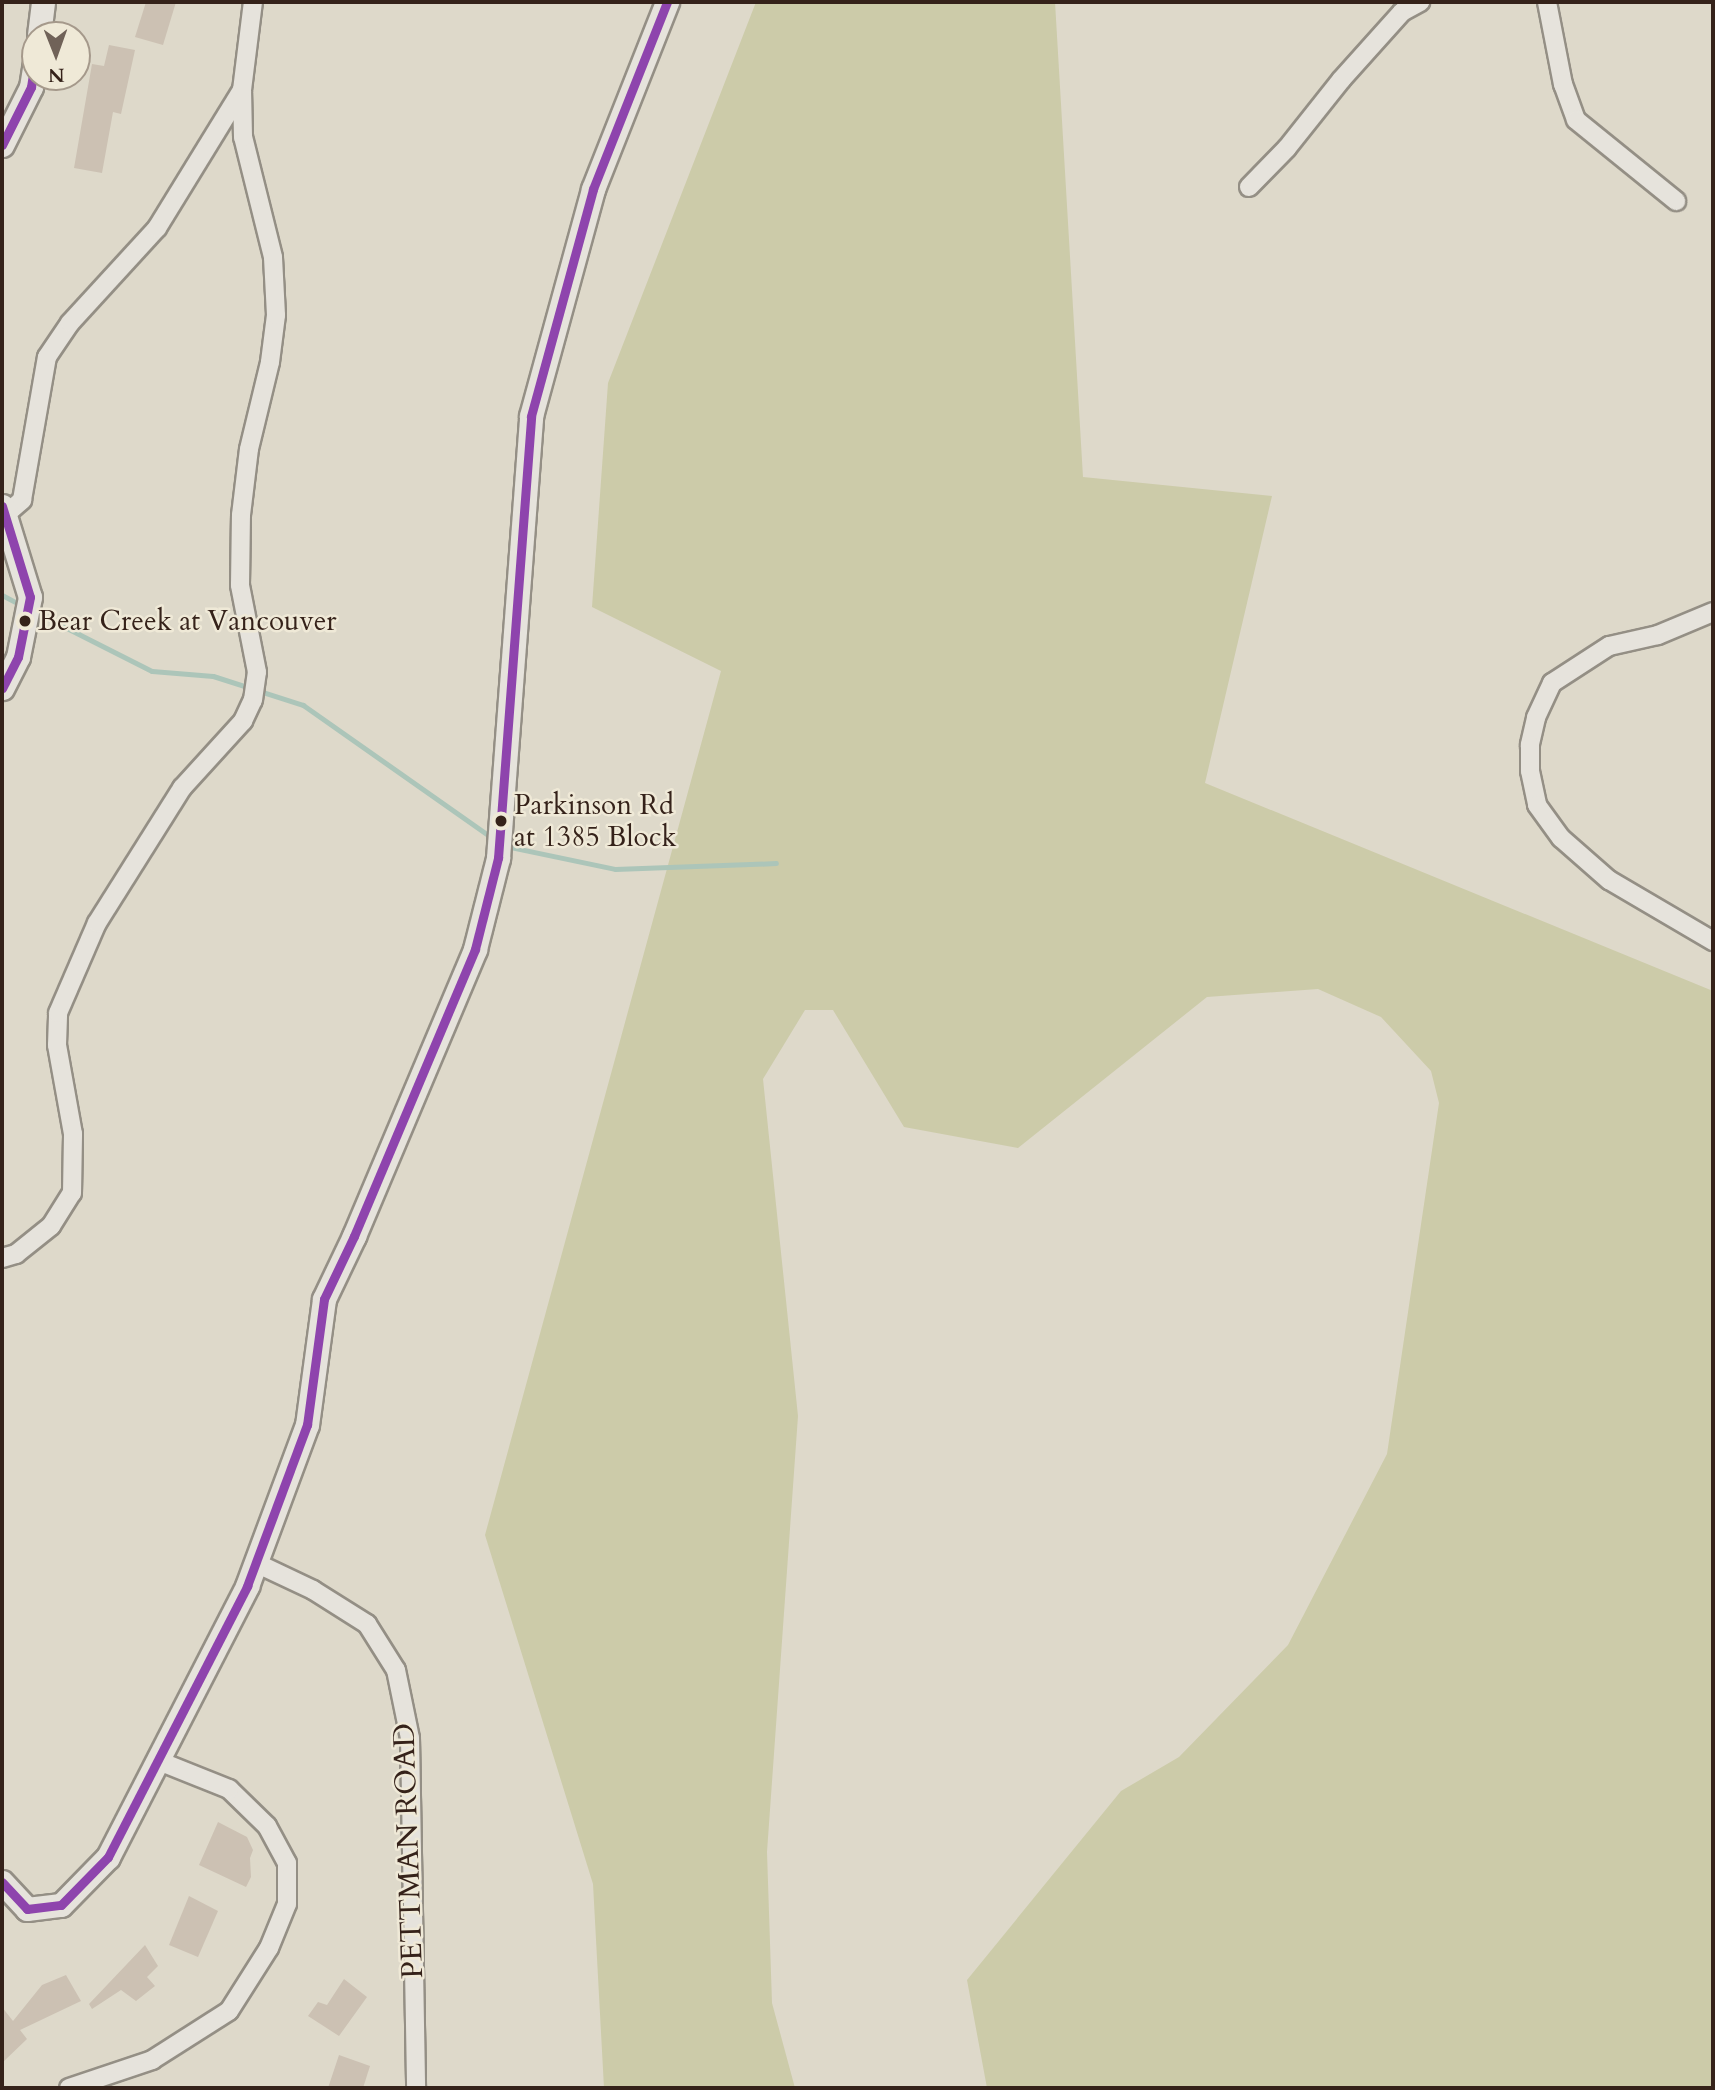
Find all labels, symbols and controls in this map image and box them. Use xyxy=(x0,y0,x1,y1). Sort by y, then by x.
north arrow xyxy=(21,21,91,91)
text: N xyxy=(48,62,65,88)
place label: Bear Creek at Vancouver xyxy=(38,604,337,638)
marker: Bear Creek at Vancouver xyxy=(18,614,32,628)
place label: Parkinson Rd at 1385 Block xyxy=(514,788,676,854)
marker: Parkinson Rd at 1385 Block xyxy=(494,814,508,828)
street label: PETTMAN ROAD xyxy=(387,1722,431,1980)

